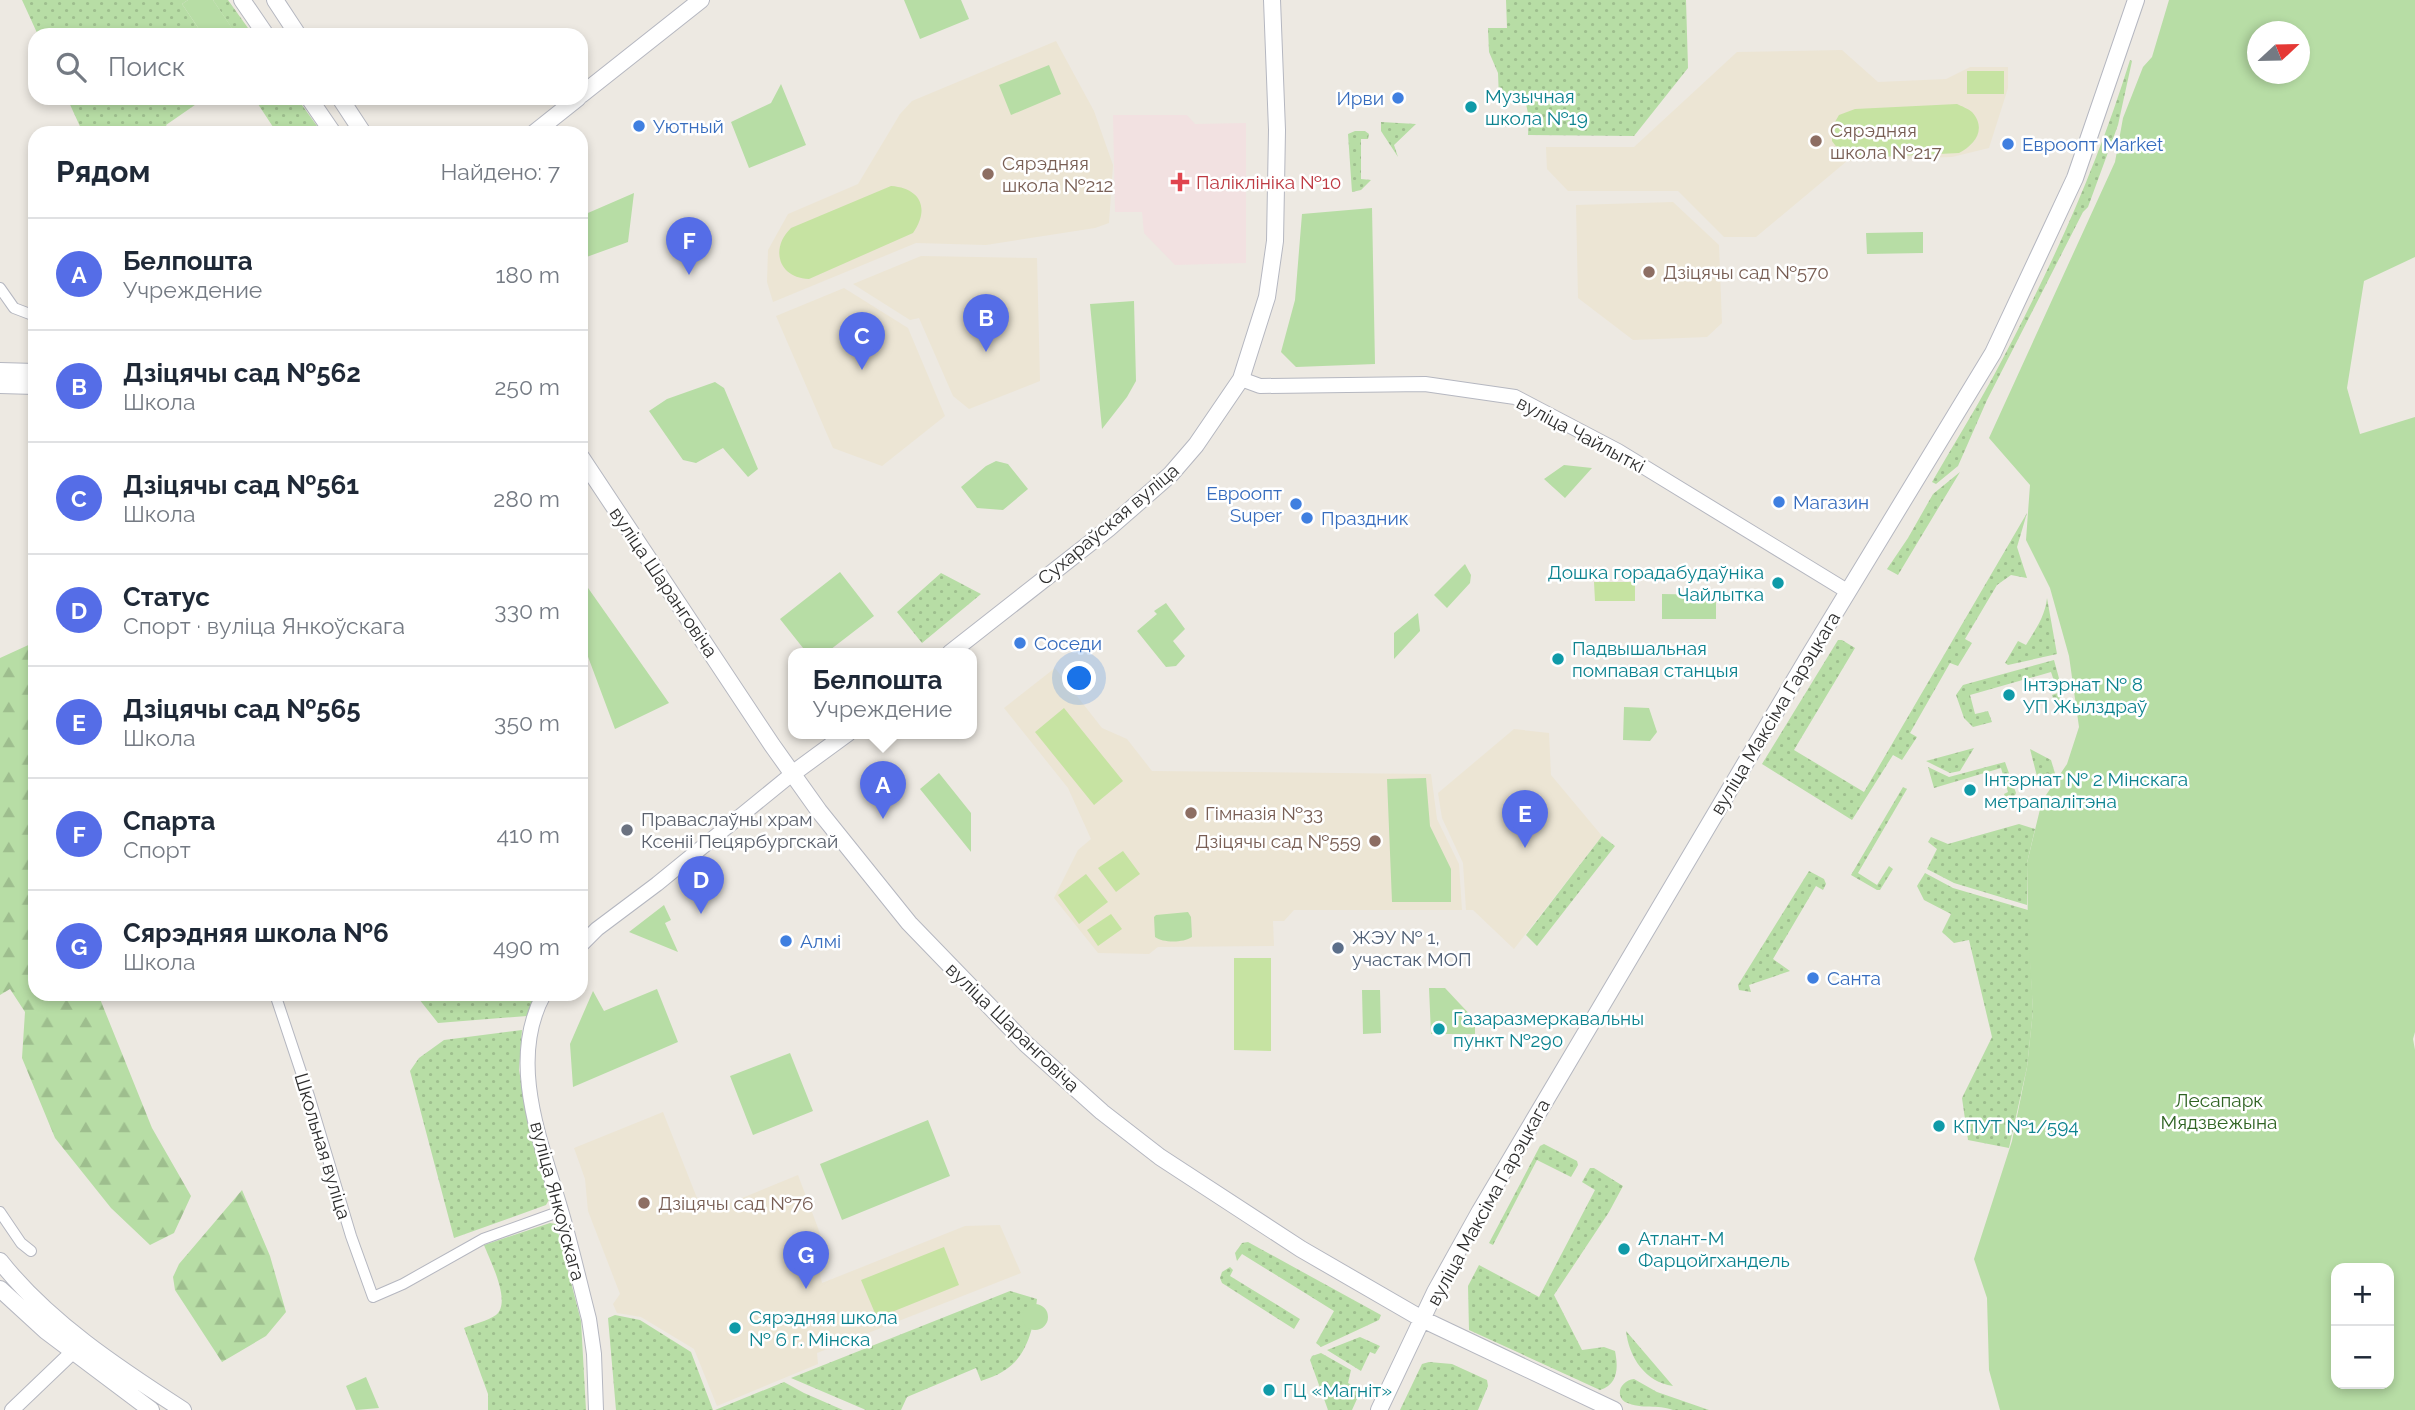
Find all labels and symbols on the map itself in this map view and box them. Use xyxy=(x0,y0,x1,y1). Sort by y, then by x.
north arrow xyxy=(2247,21,2310,84)
place label: Музычная школа №19 xyxy=(1485,85,1588,129)
place label: Ирви xyxy=(1336,87,1384,109)
marker: Ирви xyxy=(1390,90,1406,106)
marker: Музычная школа №19 xyxy=(1463,99,1479,115)
place label: Уютный xyxy=(653,115,724,137)
marker: Уютный xyxy=(631,118,647,134)
place label: Сярэдняя школа №217 xyxy=(1830,119,1942,163)
marker: Сярэдняя школа №217 xyxy=(1808,133,1824,149)
place label: Евроопт Market xyxy=(2022,133,2164,155)
marker: Евроопт Market xyxy=(2000,136,2016,152)
place label: Сярэдняя школа №212 xyxy=(1002,152,1113,196)
marker: Сярэдняя школа №212 xyxy=(980,166,996,182)
place label: Паліклініка №10 xyxy=(1196,171,1341,193)
marker: Паліклініка №10 xyxy=(1170,172,1190,192)
pin: F xyxy=(666,217,712,275)
place label: Дзіцячы сад №570 xyxy=(1663,261,1829,283)
marker: Дзіцячы сад №570 xyxy=(1641,264,1657,280)
pin: B xyxy=(963,294,1009,352)
pin: C xyxy=(839,312,885,370)
street label: вуліца Чайлыткі xyxy=(1513,391,1649,477)
street label: Сухараўская вуліца xyxy=(1033,459,1183,589)
place label: Евроопт Super xyxy=(1206,482,1282,526)
place label: Магазин xyxy=(1793,491,1869,513)
marker: Магазин xyxy=(1771,494,1787,510)
marker: Евроопт Super xyxy=(1288,496,1304,512)
street label: вуліца Шаранговіча xyxy=(605,503,723,661)
place label: Праздник xyxy=(1321,507,1409,529)
marker: Праздник xyxy=(1299,510,1315,526)
place label: Дошка горадабудаўніка Чайлытка xyxy=(1548,561,1764,605)
marker: Дошка горадабудаўніка Чайлытка xyxy=(1770,575,1786,591)
street label: вуліца Максіма Гарэцкага xyxy=(1706,608,1844,818)
place label: Соседи xyxy=(1034,632,1102,654)
marker: Соседи xyxy=(1012,635,1028,651)
place label: Падвышальная помпавая станцыя xyxy=(1572,637,1738,681)
marker: Падвышальная помпавая станцыя xyxy=(1550,651,1566,667)
your location xyxy=(1062,661,1096,695)
place label: Інтэрнат № 8 УП Жылздраў xyxy=(2023,673,2147,717)
marker: Інтэрнат № 8 УП Жылздраў xyxy=(2001,687,2017,703)
pin: A xyxy=(860,761,906,819)
place label: Інтэрнат № 2 Мінскага метрапалітэна xyxy=(1984,768,2188,812)
marker: Інтэрнат № 2 Мінскага метрапалітэна xyxy=(1962,782,1978,798)
pin: E xyxy=(1502,790,1548,848)
place label: Гімназія №33 xyxy=(1205,802,1323,824)
marker: Гімназія №33 xyxy=(1183,805,1199,821)
place label: Праваслаўны храм Ксеніі Пецярбургскай xyxy=(641,808,838,852)
marker: Праваслаўны храм Ксеніі Пецярбургскай xyxy=(619,822,635,838)
place label: Дзіцячы сад №559 xyxy=(1195,830,1361,852)
marker: Дзіцячы сад №559 xyxy=(1367,833,1383,849)
pin: D xyxy=(678,856,724,914)
place label: ЖЭУ № 1, участак МОП xyxy=(1352,926,1471,970)
place label: Алмі xyxy=(800,930,841,952)
marker: Алмі xyxy=(778,933,794,949)
marker: ЖЭУ № 1, участак МОП xyxy=(1330,940,1346,956)
street label: вуліца Шаранговіча xyxy=(942,958,1084,1096)
place label: Санта xyxy=(1827,967,1881,989)
marker: Санта xyxy=(1805,970,1821,986)
place label: Газаразмеркавальны пункт №290 xyxy=(1453,1007,1644,1051)
marker: Газаразмеркавальны пункт №290 xyxy=(1431,1021,1447,1037)
street label: Школьная вуліца xyxy=(290,1070,356,1222)
park label: Лесапарк Мядзвежына xyxy=(2161,1089,2277,1133)
street label: вуліца Максіма Гарэцкага xyxy=(1422,1095,1554,1309)
place label: КПУТ №1/594 xyxy=(1953,1115,2079,1137)
marker: КПУТ №1/594 xyxy=(1931,1118,1947,1134)
street label: вуліца Янкоўскага xyxy=(526,1119,590,1283)
place label: Дзіцячы сад №76 xyxy=(658,1192,813,1214)
marker: Дзіцячы сад №76 xyxy=(636,1195,652,1211)
place label: Атлант-М Фарцойгхандель xyxy=(1638,1227,1790,1271)
pin: G xyxy=(783,1231,829,1289)
marker: Атлант-М Фарцойгхандель xyxy=(1616,1241,1632,1257)
place label: Сярэдняя школа № 6 г. Мінска xyxy=(749,1306,898,1350)
marker: Сярэдняя школа № 6 г. Мінска xyxy=(727,1320,743,1336)
place label: ГЦ «Магніт» xyxy=(1283,1379,1392,1401)
marker: ГЦ «Магніт» xyxy=(1261,1382,1277,1398)

